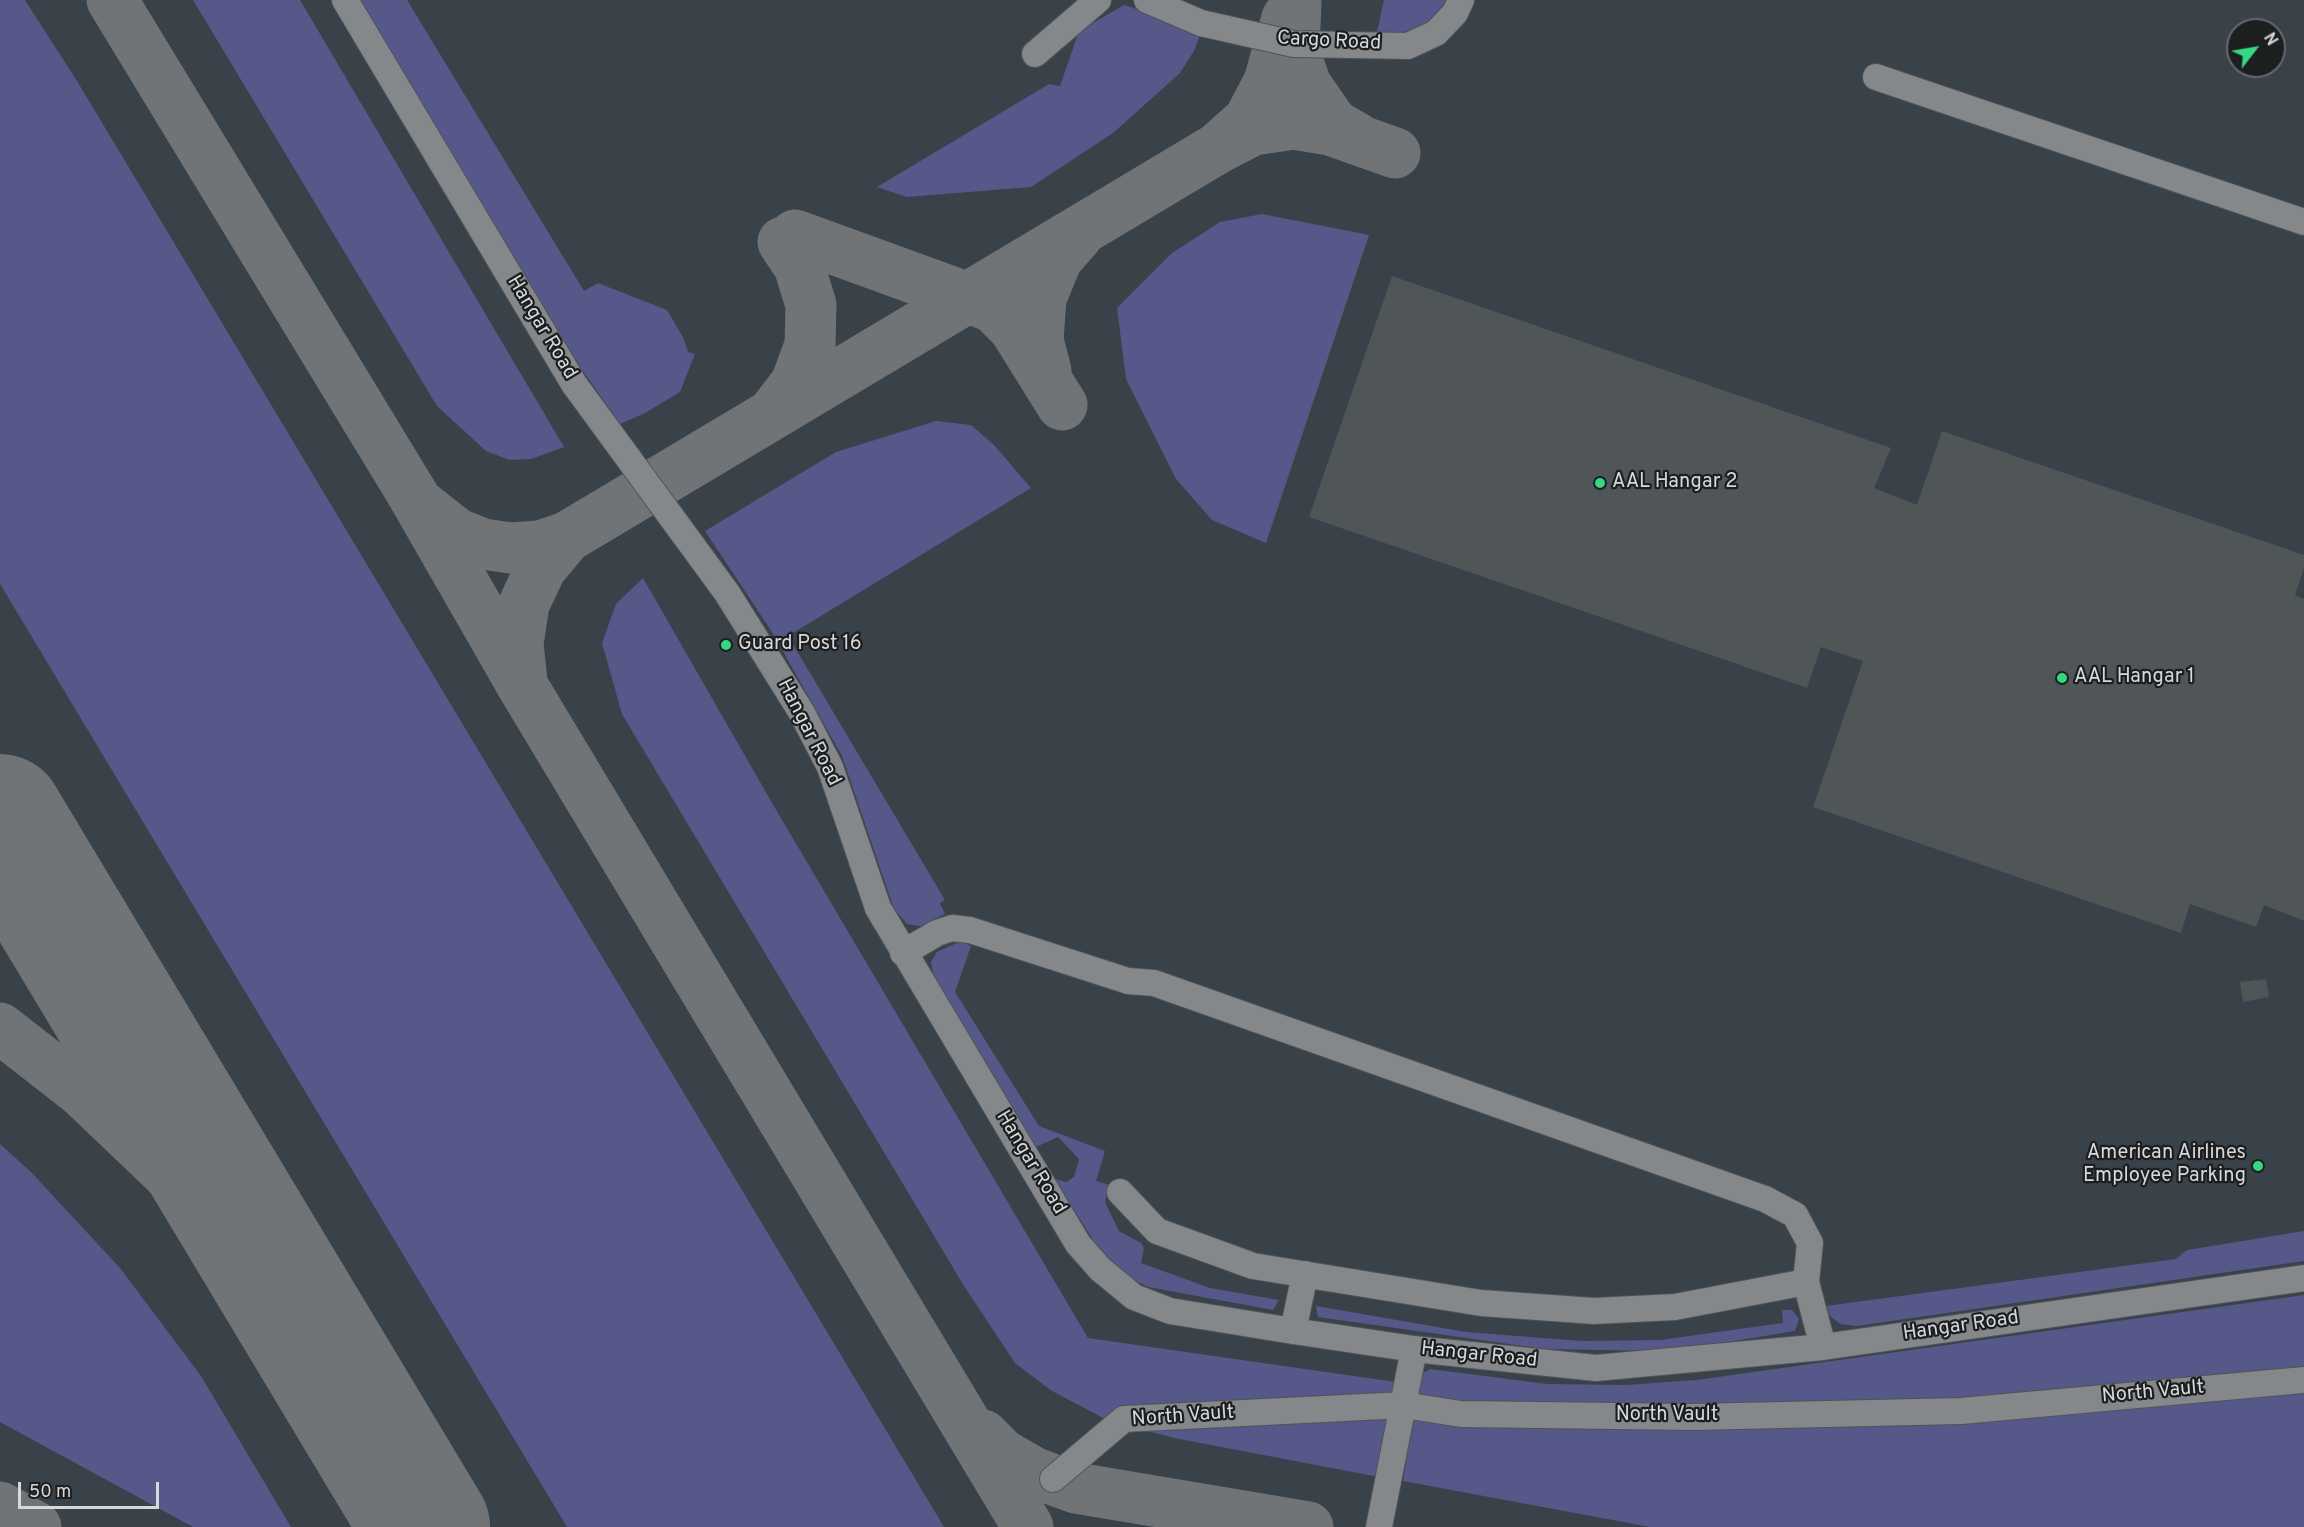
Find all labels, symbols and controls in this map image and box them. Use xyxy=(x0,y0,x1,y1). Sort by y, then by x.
north arrow xyxy=(2226,18,2286,78)
street label: Cargo Road xyxy=(1276,27,1382,57)
text: N xyxy=(2258,30,2281,50)
street label: Hangar Road xyxy=(501,272,581,384)
place label: AAL Hangar 2 xyxy=(1612,471,1737,495)
marker: AAL Hangar 2 xyxy=(1593,476,1607,490)
place label: Guard Post 16 xyxy=(738,633,862,657)
marker: Guard Post 16 xyxy=(719,638,733,652)
place label: AAL Hangar 1 xyxy=(2074,666,2195,690)
marker: AAL Hangar 1 xyxy=(2055,671,2069,685)
street label: Hangar Road xyxy=(771,676,845,790)
street label: Hangar Road xyxy=(990,1107,1070,1219)
place label: American Airlines Employee Parking xyxy=(2083,1142,2246,1189)
marker: American Airlines Employee Parking xyxy=(2251,1159,2265,1173)
street label: Hangar Road xyxy=(1902,1307,2020,1347)
street label: Hangar Road xyxy=(1420,1338,1538,1374)
street label: North Vault xyxy=(2101,1377,2205,1409)
street label: North Vault xyxy=(1131,1401,1235,1433)
street label: North Vault xyxy=(1616,1404,1718,1428)
scale bar xyxy=(21,1470,162,1508)
text: 50 m xyxy=(29,1481,71,1504)

